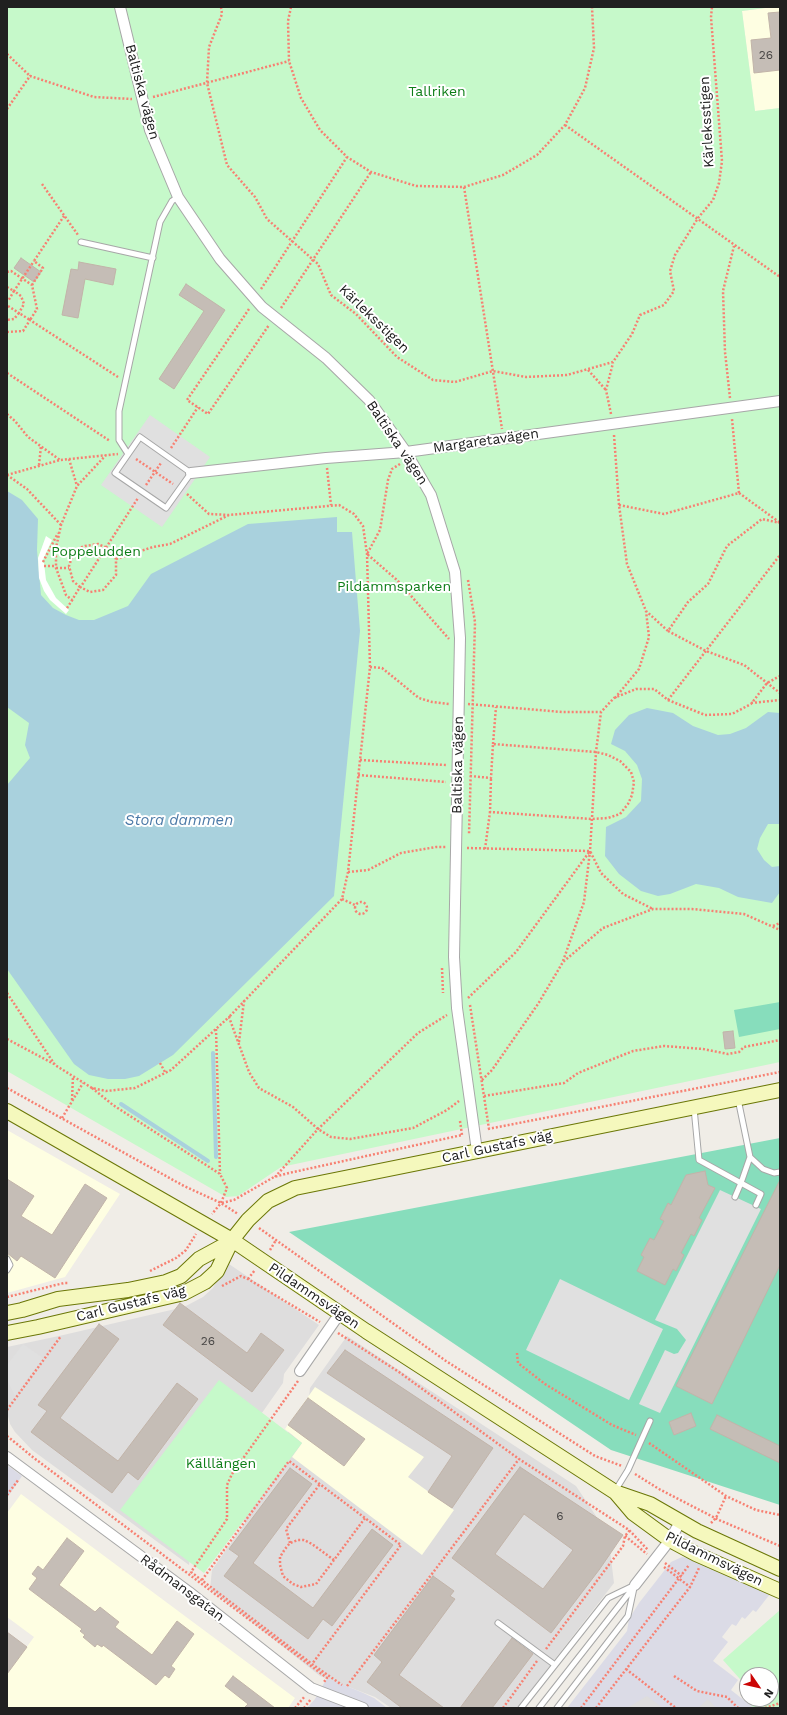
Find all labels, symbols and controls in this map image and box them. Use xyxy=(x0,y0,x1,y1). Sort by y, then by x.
street label: Baltiska vägen xyxy=(121,43,163,141)
house number: 26 xyxy=(759,48,773,62)
street label: Kärleksstigen xyxy=(696,76,718,168)
park label: Tallriken xyxy=(408,84,466,100)
street label: Kärleksstigen xyxy=(335,281,413,357)
street label: Baltiska vägen xyxy=(363,398,431,488)
street label: Margaretavägen xyxy=(432,425,540,457)
park label: Poppeludden xyxy=(51,544,141,560)
park label: Pildammsparken xyxy=(337,579,451,595)
street label: Baltiska vägen xyxy=(449,716,467,814)
water label: Stora dammen xyxy=(125,812,233,830)
street label: Carl Gustafs väg xyxy=(440,1127,554,1167)
street label: Pildammsvägen xyxy=(265,1259,363,1333)
street label: Carl Gustafs väg xyxy=(74,1282,188,1326)
house number: 26 xyxy=(201,1334,215,1348)
park label: Källlängen xyxy=(186,1456,256,1472)
house number: 6 xyxy=(556,1509,564,1523)
street label: Pildammsvägen xyxy=(663,1528,765,1590)
street label: Rådmansgatan xyxy=(137,1551,227,1625)
north arrow xyxy=(739,1667,779,1707)
text: N xyxy=(761,1686,776,1700)

